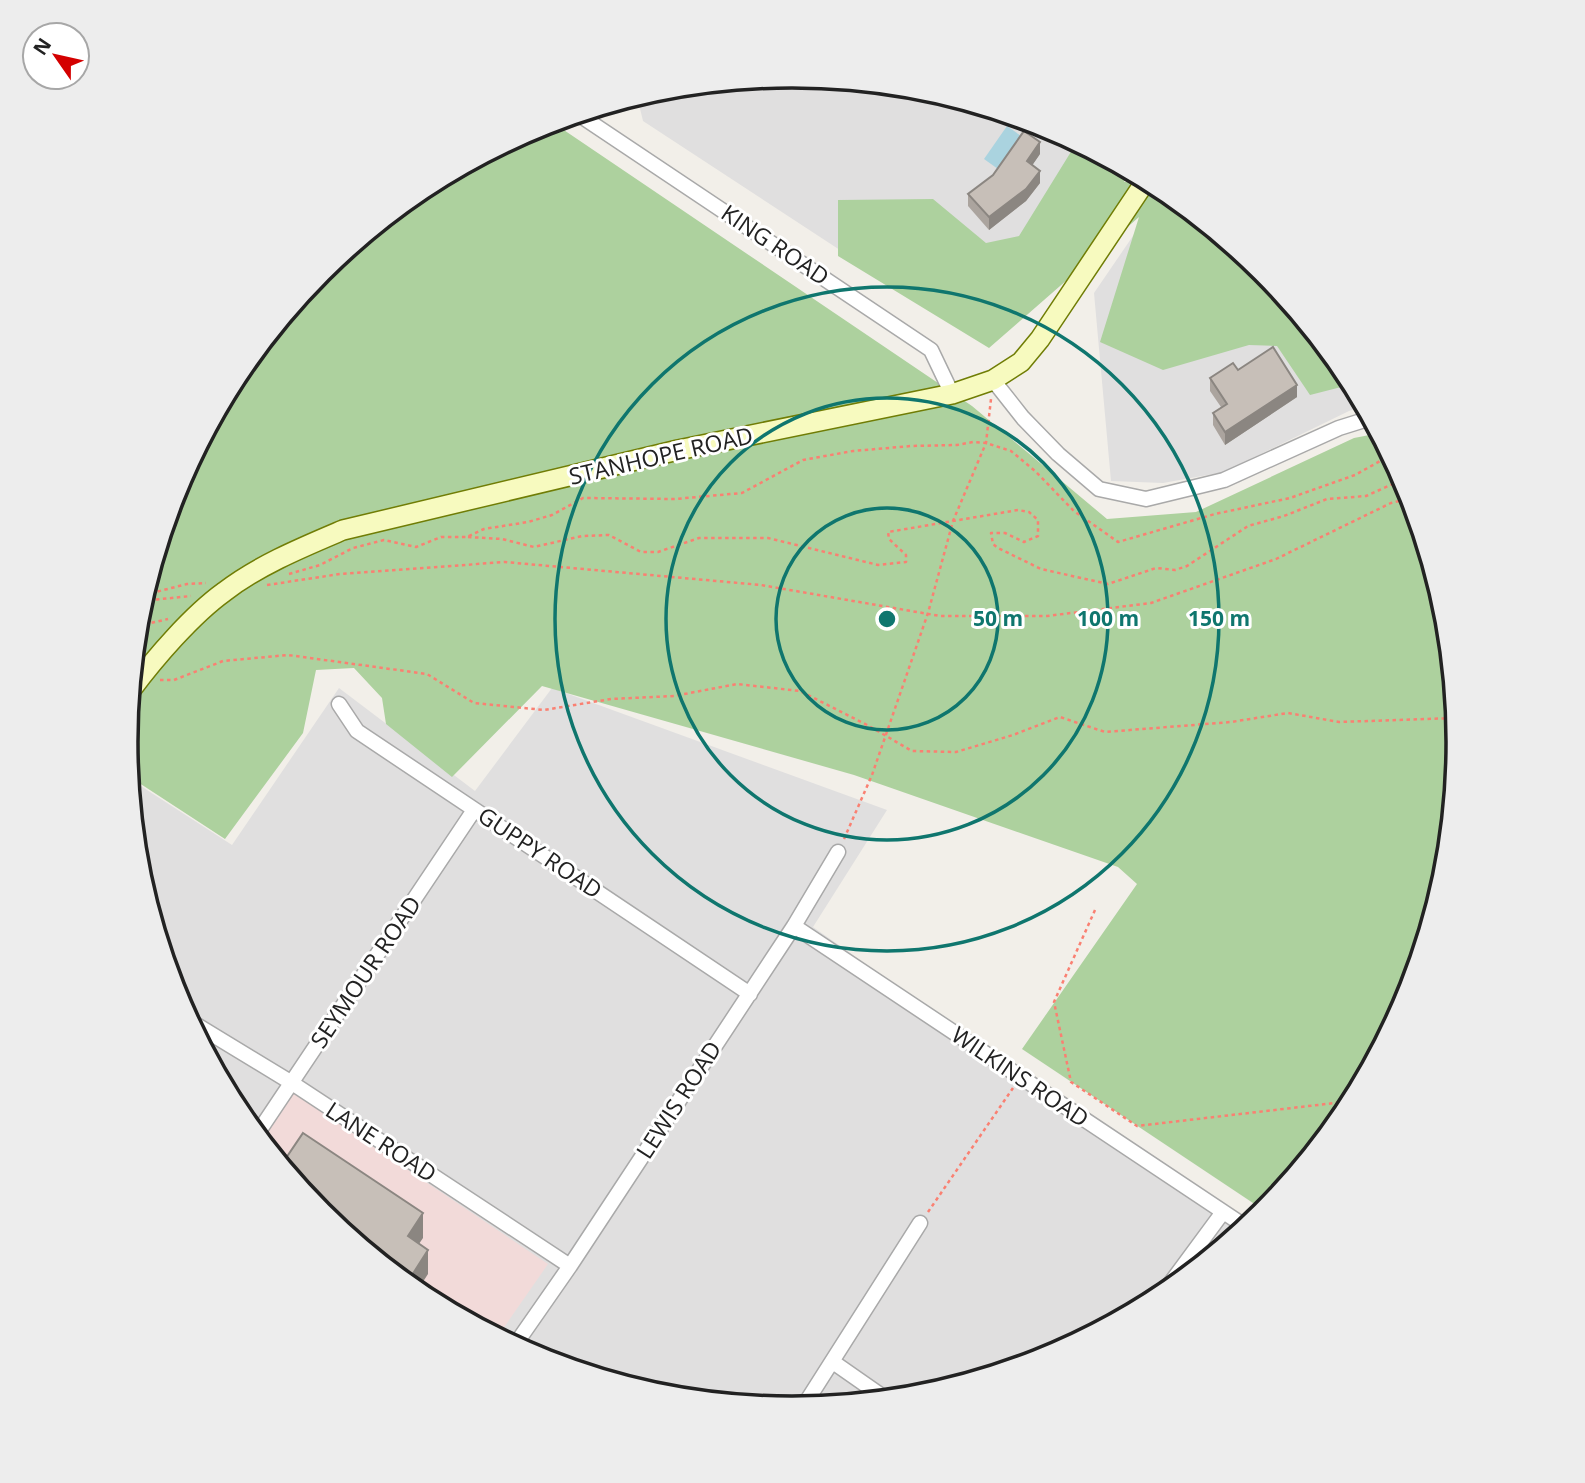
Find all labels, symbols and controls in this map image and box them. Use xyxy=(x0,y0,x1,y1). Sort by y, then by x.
north arrow xyxy=(21,21,91,91)
text: N xyxy=(27,33,57,60)
street label: KING ROAD xyxy=(715,196,836,292)
street label: STANHOPE ROAD xyxy=(566,418,756,492)
text: 50 m xyxy=(973,604,1023,632)
text: 100 m xyxy=(1077,604,1139,632)
text: 150 m xyxy=(1188,604,1250,632)
centre of rings xyxy=(875,607,899,631)
street label: GUPPY ROAD xyxy=(472,799,609,906)
street label: SEYMOUR ROAD xyxy=(302,889,428,1054)
street label: WILKINS ROAD xyxy=(946,1018,1096,1134)
street label: LEWIS ROAD xyxy=(628,1034,728,1165)
street label: LANE ROAD xyxy=(320,1093,443,1189)

